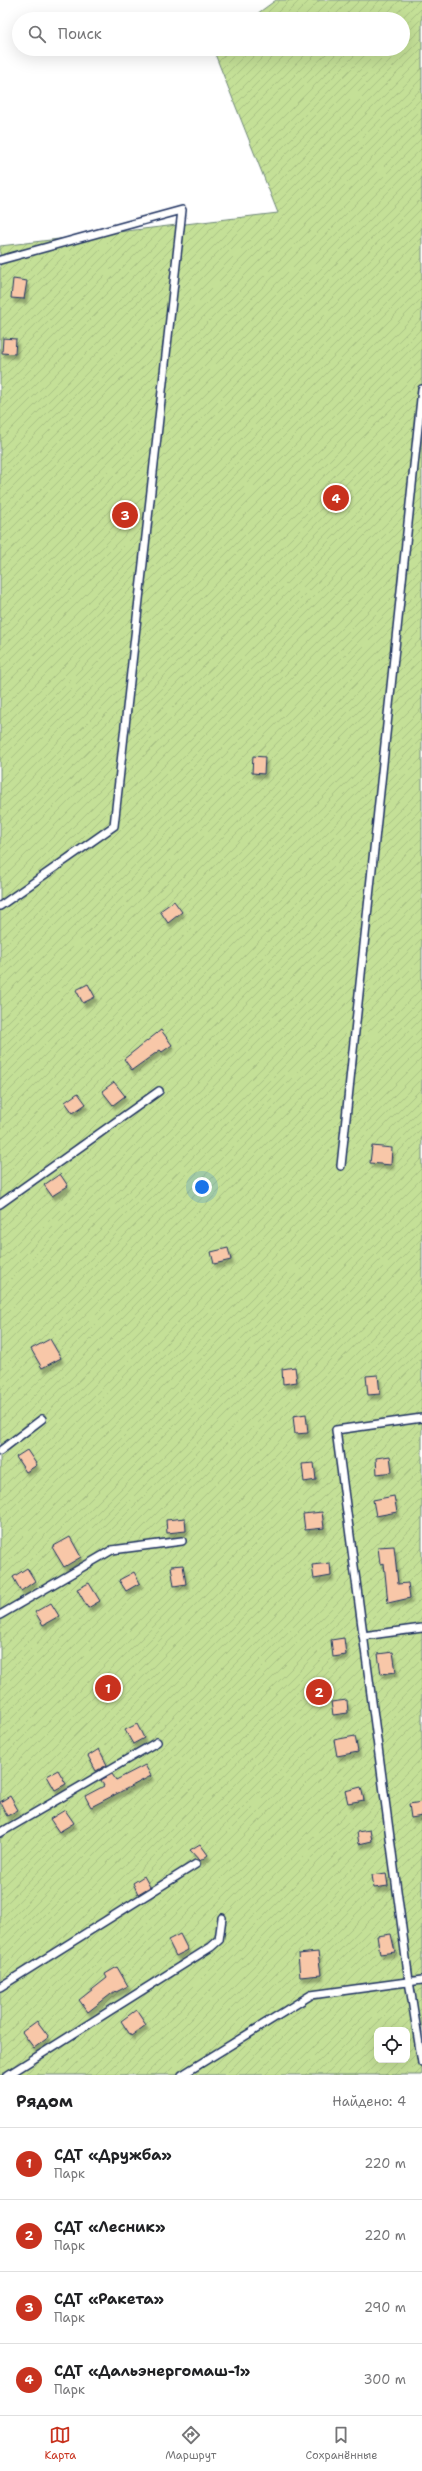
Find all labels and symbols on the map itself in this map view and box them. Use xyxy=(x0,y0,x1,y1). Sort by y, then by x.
pin: 4 xyxy=(323,483,349,513)
pin: 3 xyxy=(112,500,138,530)
your location xyxy=(192,1177,212,1197)
pin: 1 xyxy=(95,1673,121,1703)
pin: 2 xyxy=(306,1677,332,1707)

